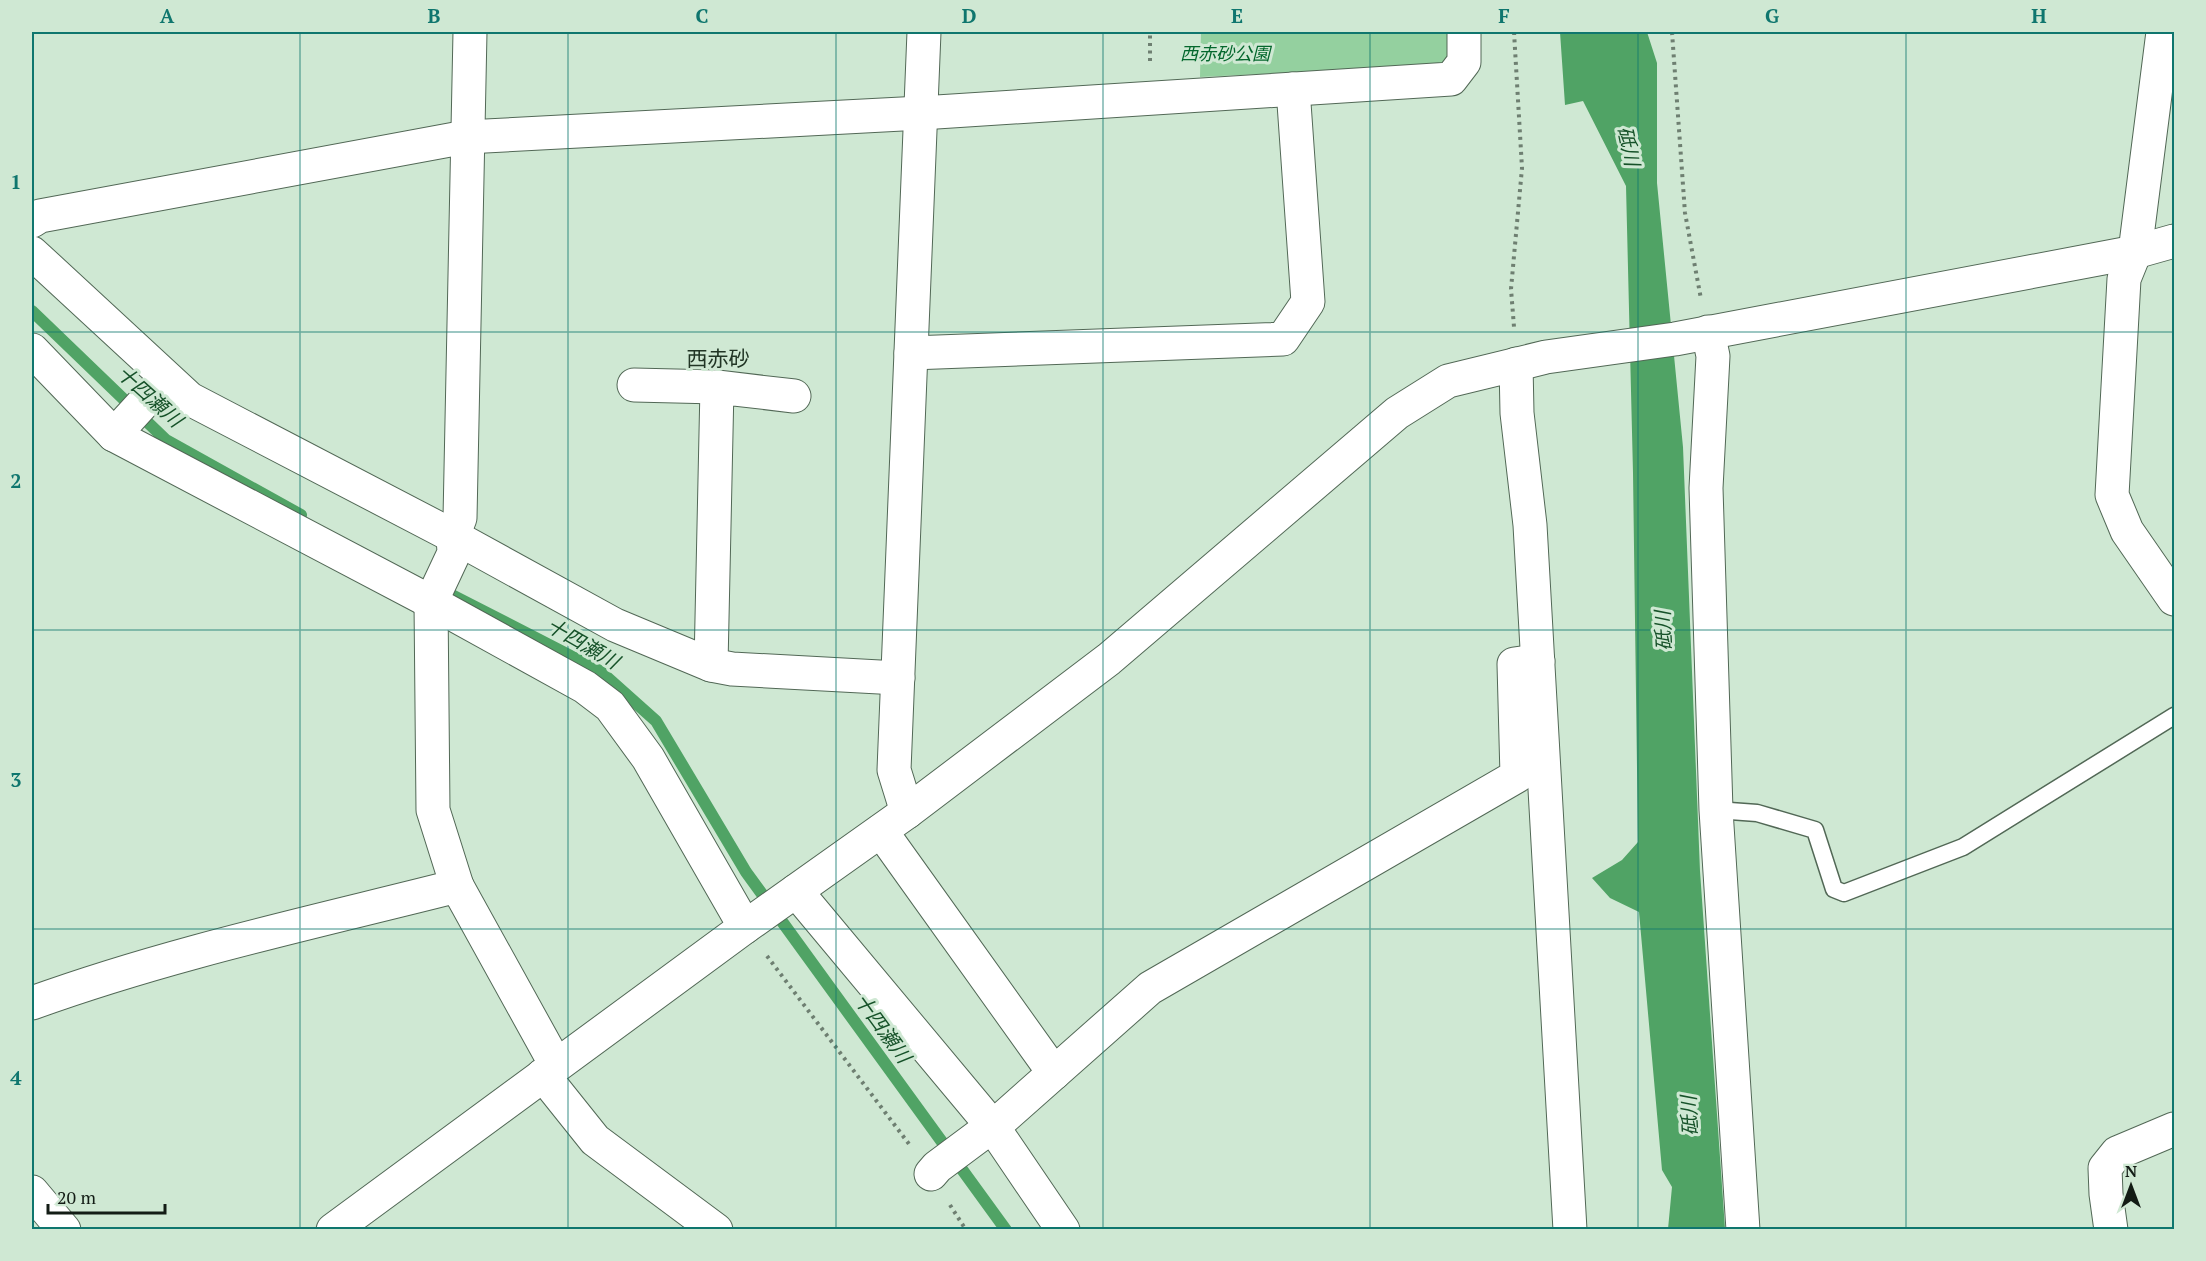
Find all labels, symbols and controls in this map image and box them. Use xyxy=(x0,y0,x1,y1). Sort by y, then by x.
text: A xyxy=(160,2,175,29)
text: B xyxy=(428,2,441,29)
text: C xyxy=(695,2,709,29)
text: D xyxy=(962,2,976,29)
text: E xyxy=(1231,2,1243,29)
text: F xyxy=(1498,2,1510,29)
text: G xyxy=(1765,2,1779,29)
text: H xyxy=(2031,2,2047,29)
park label: 西赤砂公園 xyxy=(1180,41,1273,65)
water label: 砥川 xyxy=(1612,124,1647,170)
text: 1 xyxy=(10,168,22,195)
district label: 西赤砂 xyxy=(687,344,750,372)
water label: 十四瀬川 xyxy=(111,359,190,434)
text: 2 xyxy=(10,467,22,494)
water label: 砥川 xyxy=(1648,608,1678,652)
water label: 十四瀬川 xyxy=(542,611,626,676)
text: 3 xyxy=(10,766,22,793)
water label: 十四瀬川 xyxy=(849,988,919,1070)
text: 4 xyxy=(10,1064,22,1091)
water label: 砥川 xyxy=(1674,1093,1704,1137)
north arrow xyxy=(2101,1156,2161,1216)
text: N xyxy=(2125,1160,2137,1182)
scale bar xyxy=(48,1177,165,1215)
text: 20 m xyxy=(57,1185,97,1209)

